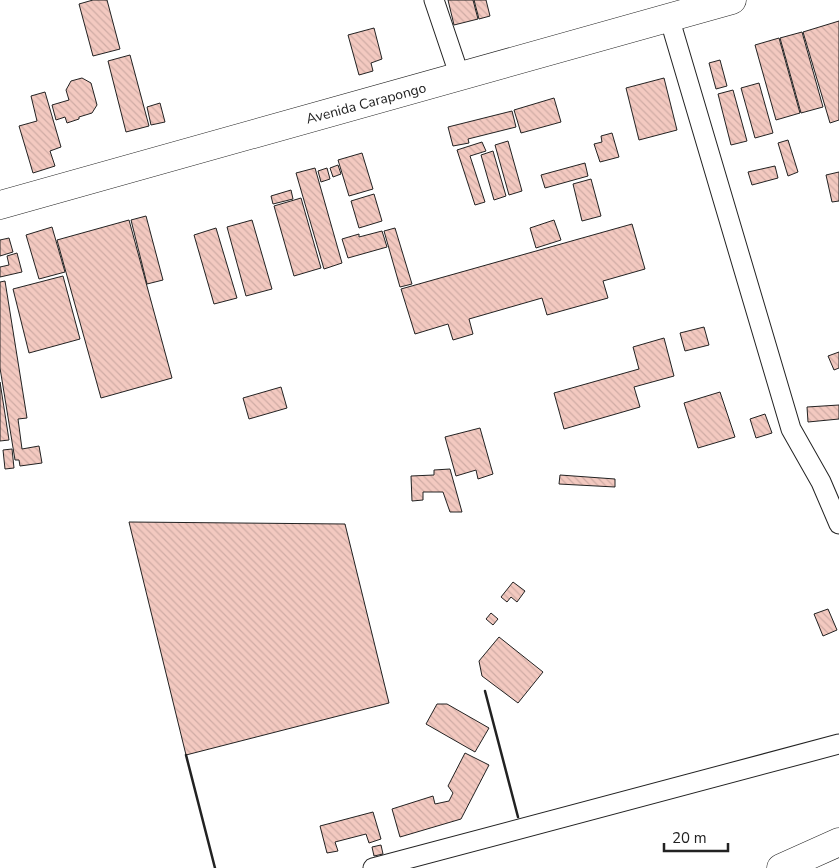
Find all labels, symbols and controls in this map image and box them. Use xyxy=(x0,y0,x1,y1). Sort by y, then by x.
street label: Avenida Carapongo xyxy=(304,78,429,129)
scale bar xyxy=(664,820,728,852)
text: 20 m xyxy=(672,828,707,848)

